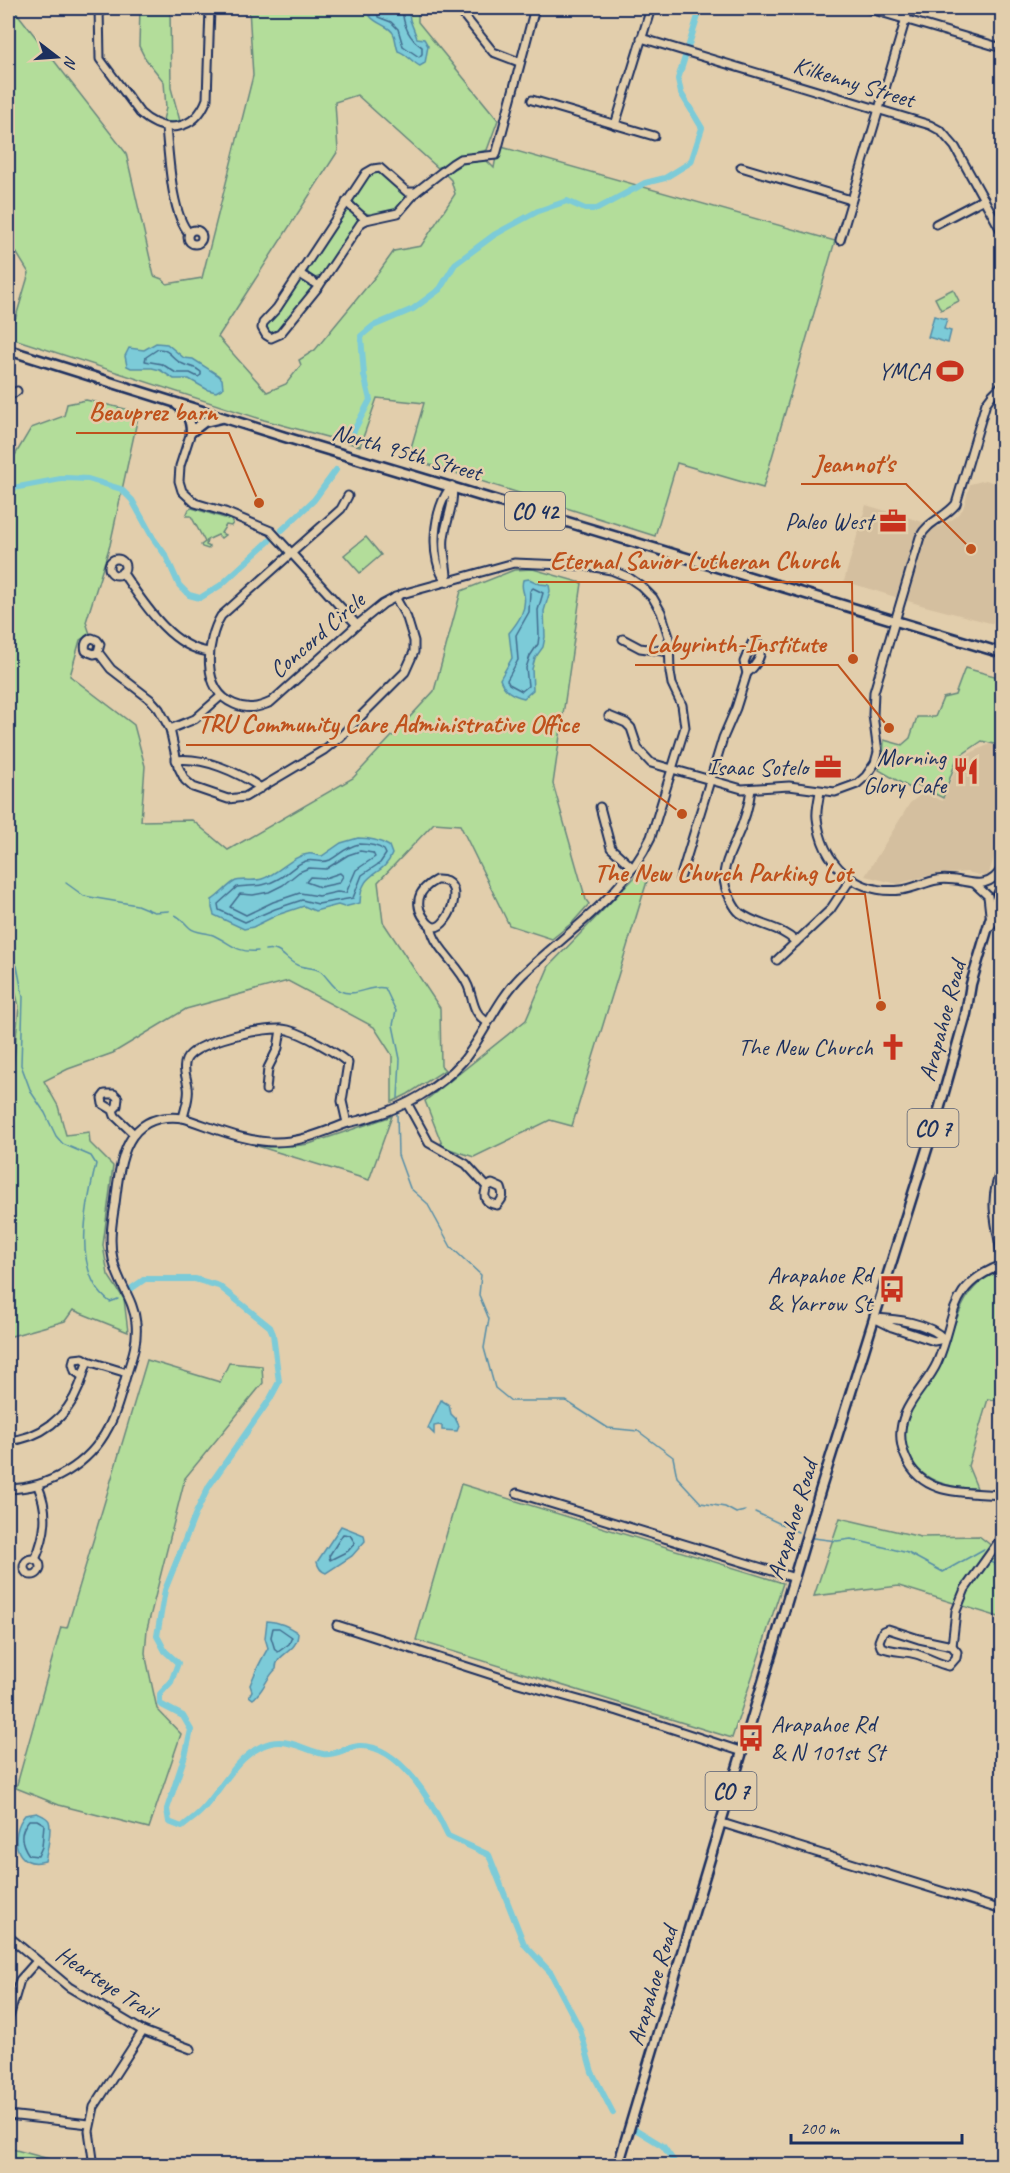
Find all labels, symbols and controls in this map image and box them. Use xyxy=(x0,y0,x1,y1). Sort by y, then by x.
north arrow xyxy=(27,27,87,87)
street label: Kilkenny Street xyxy=(790,49,920,115)
text: N xyxy=(58,53,81,72)
place label: YMCA xyxy=(878,356,931,386)
sports icon: YMCA xyxy=(935,356,965,386)
callout: Beauprez barn xyxy=(76,389,229,433)
text: Beauprez barn xyxy=(89,395,219,428)
street label: North 95th Street xyxy=(329,416,487,488)
callout: Jeannot's xyxy=(801,440,906,484)
text: Jeannot's xyxy=(811,447,898,480)
road number: CO 42 xyxy=(505,492,565,530)
place label: Paleo West xyxy=(785,506,876,536)
office icon: Paleo West xyxy=(878,506,908,536)
callout: Eternal Savior Lutheran Church xyxy=(538,538,852,582)
text: Eternal Savior Lutheran Church xyxy=(550,544,841,577)
street label: Concord Circle xyxy=(263,584,373,685)
callout: Labyrinth-Institute xyxy=(635,621,838,665)
text: Labyrinth-Institute xyxy=(646,627,828,660)
callout: TRU Community Care Administrative Office xyxy=(186,701,590,745)
text: TRU Community Care Administrative Office xyxy=(198,707,581,740)
place label: Morning Glory Cafe xyxy=(863,742,948,800)
place label: Isaac Sotelo xyxy=(707,752,811,782)
office icon: Isaac Sotelo xyxy=(813,752,843,782)
restaurant icon: Morning Glory Cafe xyxy=(951,756,981,786)
callout: The New Church Parking Lot xyxy=(581,850,865,894)
text: The New Church Parking Lot xyxy=(594,856,856,889)
street label: Arapahoe Road xyxy=(912,954,973,1084)
place label: The New Church xyxy=(738,1032,874,1062)
church icon: The New Church xyxy=(878,1032,908,1062)
road number: CO 7 xyxy=(908,1109,958,1147)
place label: Arapahoe Rd & Yarrow St xyxy=(767,1260,876,1318)
bus stop icon: Arapahoe Rd & Yarrow St xyxy=(877,1274,907,1304)
street label: Arapahoe Road xyxy=(760,1453,825,1583)
place label: Arapahoe Rd & N 101st St xyxy=(771,1709,888,1767)
bus stop icon: Arapahoe Rd & N 101st St xyxy=(736,1723,766,1753)
road number: CO 7 xyxy=(706,1772,756,1810)
street label: Arapahoe Road xyxy=(620,1919,685,2049)
street label: Hearteye Trail xyxy=(50,1939,165,2027)
scale bar xyxy=(791,2107,962,2145)
text: 200 m xyxy=(800,2117,841,2139)

